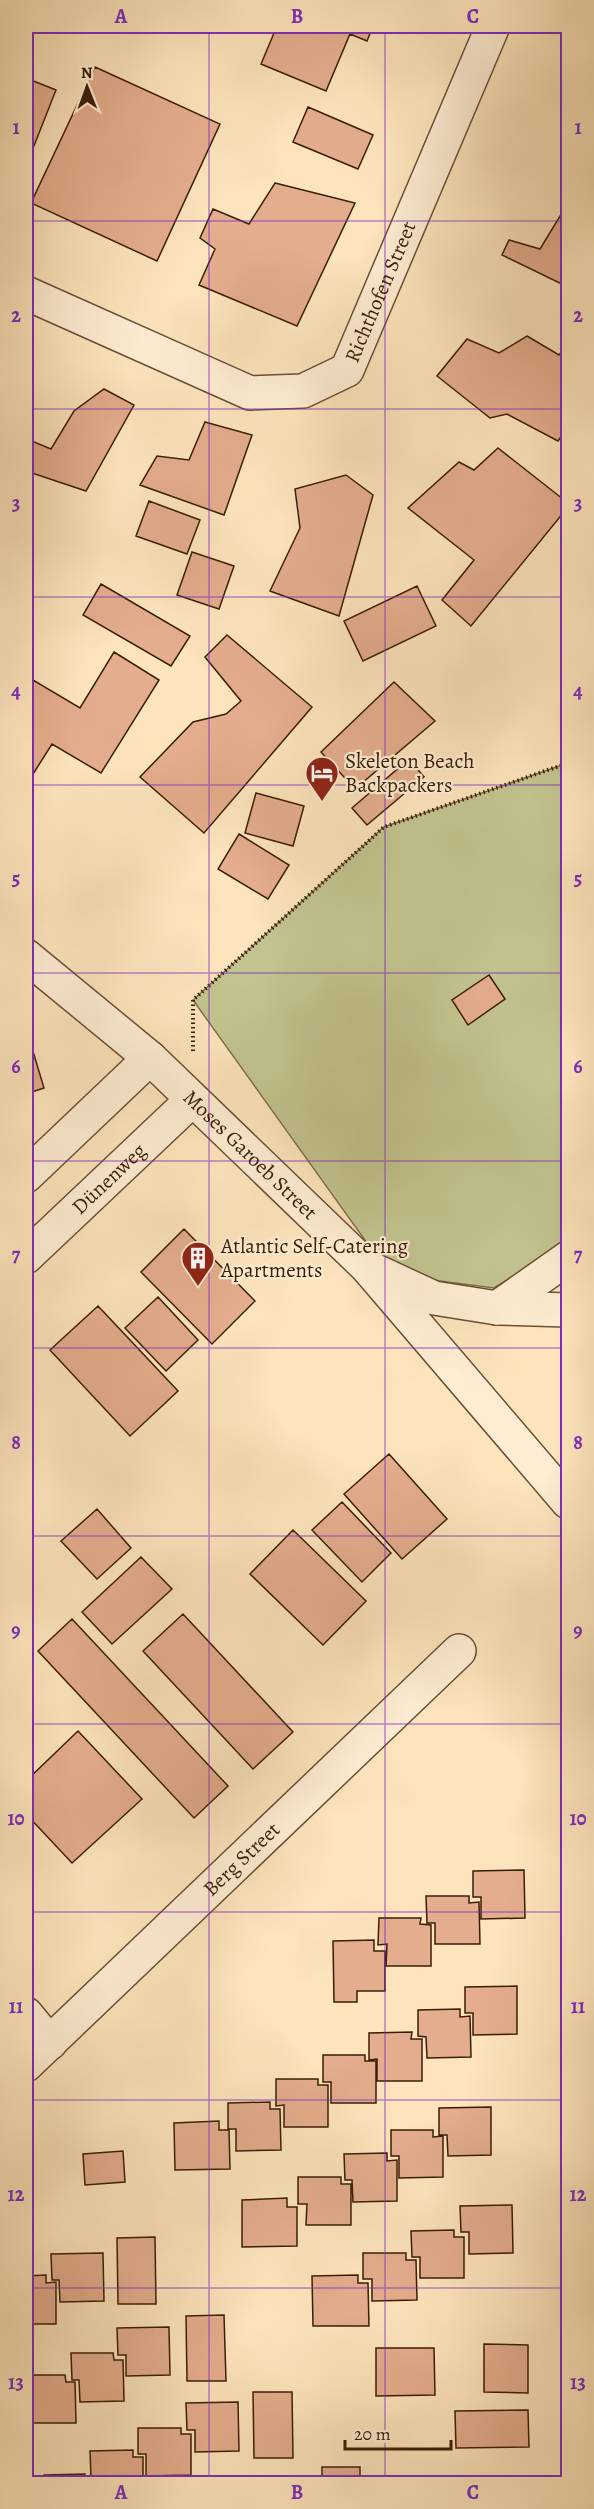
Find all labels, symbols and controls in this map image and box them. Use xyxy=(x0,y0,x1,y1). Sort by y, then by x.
text: A xyxy=(114,3,128,30)
text: B xyxy=(291,3,303,30)
text: C xyxy=(467,3,479,30)
north arrow xyxy=(57,57,117,117)
text: N xyxy=(81,62,93,84)
text: 1 xyxy=(12,114,20,141)
text: 1 xyxy=(574,114,582,141)
street label: Richthofen Street xyxy=(338,217,423,367)
text: 2 xyxy=(11,302,21,329)
text: 2 xyxy=(573,302,583,329)
text: 3 xyxy=(12,490,20,517)
text: 3 xyxy=(574,490,582,517)
text: 4 xyxy=(11,678,21,705)
text: 4 xyxy=(573,678,583,705)
place label: Skeleton Beach Backpackers xyxy=(345,747,475,799)
hotel icon: Skeleton Beach Backpackers xyxy=(304,755,340,802)
text: 5 xyxy=(12,865,20,892)
text: 5 xyxy=(574,865,582,892)
text: 6 xyxy=(11,1053,21,1080)
text: 6 xyxy=(573,1053,583,1080)
street label: Moses Garoeb Street xyxy=(177,1084,324,1226)
street label: Dünenweg xyxy=(66,1136,152,1221)
place label: Atlantic Self-Catering Apartments xyxy=(220,1232,408,1284)
building icon: Atlantic Self-Catering Apartments xyxy=(180,1240,216,1287)
text: 7 xyxy=(12,1241,21,1268)
text: 7 xyxy=(574,1241,583,1268)
text: 8 xyxy=(11,1429,21,1456)
text: 8 xyxy=(573,1429,583,1456)
text: 9 xyxy=(11,1617,21,1644)
text: 9 xyxy=(573,1617,583,1644)
text: 10 xyxy=(7,1805,25,1832)
text: 10 xyxy=(569,1805,587,1832)
street label: Berg Street xyxy=(197,1816,286,1902)
text: 11 xyxy=(9,1993,23,2020)
text: 11 xyxy=(571,1993,585,2020)
text: 12 xyxy=(8,2181,25,2208)
text: 12 xyxy=(570,2181,587,2208)
text: 13 xyxy=(8,2369,24,2396)
text: 13 xyxy=(570,2369,586,2396)
scale bar xyxy=(345,2413,452,2451)
text: 20 m xyxy=(354,2422,391,2446)
text: A xyxy=(114,2479,128,2506)
text: B xyxy=(291,2479,303,2506)
text: C xyxy=(467,2479,479,2506)

